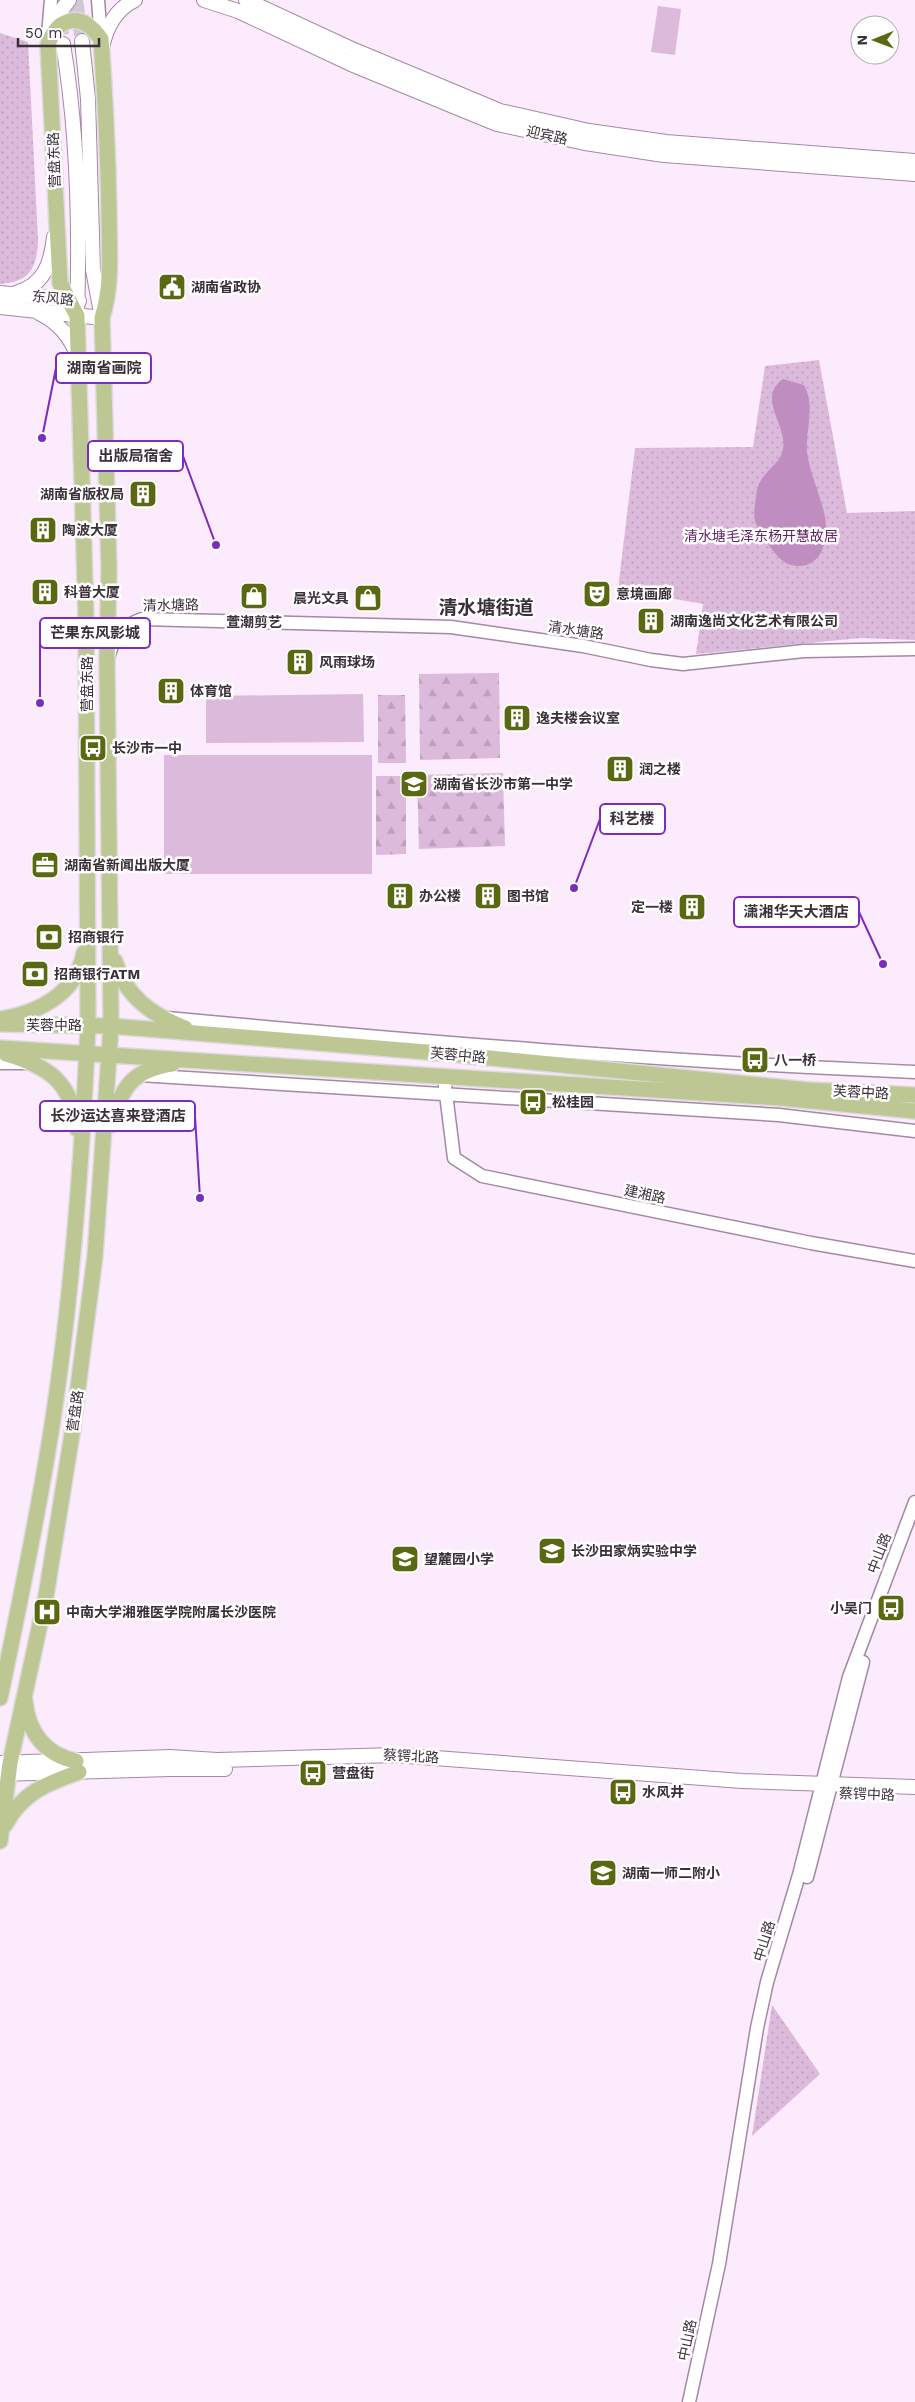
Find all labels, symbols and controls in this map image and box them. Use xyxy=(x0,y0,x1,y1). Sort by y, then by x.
scale bar xyxy=(18,15,99,47)
north arrow xyxy=(850,15,900,65)
text: 50 m xyxy=(25,24,62,42)
text: N xyxy=(854,35,870,46)
street label: 迎宾路 xyxy=(525,123,569,147)
street label: 营盘东路 xyxy=(45,132,63,188)
public building icon: 湖南省政协 xyxy=(157,272,187,302)
place label: 湖南省政协 xyxy=(191,279,261,295)
street label: 东风路 xyxy=(31,288,75,308)
callout: 湖南省画院 xyxy=(56,353,151,383)
text: 湖南省画院 xyxy=(66,359,142,377)
callout: 出版局宿舍 xyxy=(88,441,183,471)
text: 出版局宿舍 xyxy=(98,447,174,465)
building icon: 湖南省版权局 xyxy=(128,479,158,509)
place label: 湖南省版权局 xyxy=(40,486,124,502)
building icon: 陶波大厦 xyxy=(28,515,58,545)
place label: 陶波大厦 xyxy=(62,522,118,538)
park label: 清水塘毛泽东杨开慧故居 xyxy=(684,528,838,544)
building icon: 科普大厦 xyxy=(30,577,60,607)
theatre icon: 意境画廊 xyxy=(582,579,612,609)
shop icon: 萱潮剪艺 xyxy=(239,581,269,611)
shop icon: 晨光文具 xyxy=(353,583,383,613)
place label: 科普大厦 xyxy=(64,584,120,600)
place label: 意境画廊 xyxy=(616,586,672,602)
place label: 晨光文具 xyxy=(293,590,349,606)
district label: 清水塘街道 xyxy=(438,596,534,619)
street label: 清水塘路 xyxy=(143,597,199,613)
building icon: 湖南逸尚文化艺术有限公司 xyxy=(636,606,666,636)
place label: 湖南逸尚文化艺术有限公司 xyxy=(670,613,838,629)
place label: 萱潮剪艺 xyxy=(226,614,282,630)
callout: 芒果东风影城 xyxy=(40,618,150,648)
street label: 清水塘路 xyxy=(547,618,605,642)
text: 芒果东风影城 xyxy=(50,624,140,642)
building icon: 风雨球场 xyxy=(285,647,315,677)
place label: 风雨球场 xyxy=(319,654,375,670)
street label: 营盘东路 xyxy=(79,656,95,712)
building icon: 体育馆 xyxy=(156,676,186,706)
place label: 体育馆 xyxy=(190,683,232,699)
building icon: 逸夫楼会议室 xyxy=(502,703,532,733)
place label: 逸夫楼会议室 xyxy=(536,710,620,726)
bus stop icon: 长沙市一中 xyxy=(78,733,108,763)
place label: 长沙市一中 xyxy=(112,740,182,756)
building icon: 润之楼 xyxy=(605,754,635,784)
place label: 润之楼 xyxy=(639,761,681,777)
school or university icon: 湖南省长沙市第一中学 xyxy=(399,769,429,799)
place label: 湖南省长沙市第一中学 xyxy=(433,776,573,792)
callout: 科艺楼 xyxy=(600,804,665,834)
text: 科艺楼 xyxy=(609,810,655,828)
office icon: 湖南省新闻出版大厦 xyxy=(30,850,60,880)
place label: 湖南省新闻出版大厦 xyxy=(64,857,190,873)
building icon: 办公楼 xyxy=(385,881,415,911)
building icon: 图书馆 xyxy=(473,881,503,911)
place label: 办公楼 xyxy=(419,888,461,904)
place label: 图书馆 xyxy=(507,888,549,904)
building icon: 定一楼 xyxy=(677,892,707,922)
callout: 潇湘华天大酒店 xyxy=(734,897,859,927)
place label: 定一楼 xyxy=(631,899,673,915)
text: 潇湘华天大酒店 xyxy=(743,903,849,921)
bank icon: 招商银行 xyxy=(34,922,64,952)
place label: 招商银行 xyxy=(68,929,124,945)
bank icon: 招商银行ATM xyxy=(20,959,50,989)
place label: 招商银行ATM xyxy=(54,966,140,982)
street label: 芙蓉中路 xyxy=(26,1017,82,1033)
street label: 芙蓉中路 xyxy=(429,1045,487,1065)
bus stop icon: 八一桥 xyxy=(740,1045,770,1075)
place label: 八一桥 xyxy=(774,1052,816,1068)
street label: 芙蓉中路 xyxy=(833,1083,889,1101)
bus stop icon: 松桂园 xyxy=(518,1087,548,1117)
place label: 松桂园 xyxy=(552,1094,594,1110)
callout: 长沙运达喜来登酒店 xyxy=(40,1101,195,1131)
text: 长沙运达喜来登酒店 xyxy=(50,1107,186,1125)
street label: 建湘路 xyxy=(623,1182,667,1206)
street label: 营盘路 xyxy=(64,1389,86,1433)
street label: 中山路 xyxy=(864,1531,894,1575)
school or university icon: 长沙田家炳实验中学 xyxy=(537,1536,567,1566)
place label: 长沙田家炳实验中学 xyxy=(571,1543,697,1559)
school or university icon: 望麓园小学 xyxy=(390,1544,420,1574)
place label: 望麓园小学 xyxy=(424,1551,494,1567)
bus stop icon: 小吴门 xyxy=(876,1593,906,1623)
hospital icon: 中南大学湘雅医学院附属长沙医院 xyxy=(32,1597,62,1627)
place label: 小吴门 xyxy=(830,1600,872,1616)
place label: 中南大学湘雅医学院附属长沙医院 xyxy=(66,1604,276,1620)
street label: 蔡锷北路 xyxy=(383,1747,439,1765)
bus stop icon: 营盘街 xyxy=(298,1758,328,1788)
place label: 营盘街 xyxy=(332,1765,374,1781)
bus stop icon: 水风井 xyxy=(608,1777,638,1807)
place label: 水风井 xyxy=(642,1784,684,1800)
street label: 蔡锷中路 xyxy=(839,1785,895,1803)
school or university icon: 湖南一师二附小 xyxy=(588,1858,618,1888)
place label: 湖南一师二附小 xyxy=(622,1865,720,1881)
street label: 中山路 xyxy=(750,1919,778,1963)
street label: 中山路 xyxy=(675,2318,699,2362)

